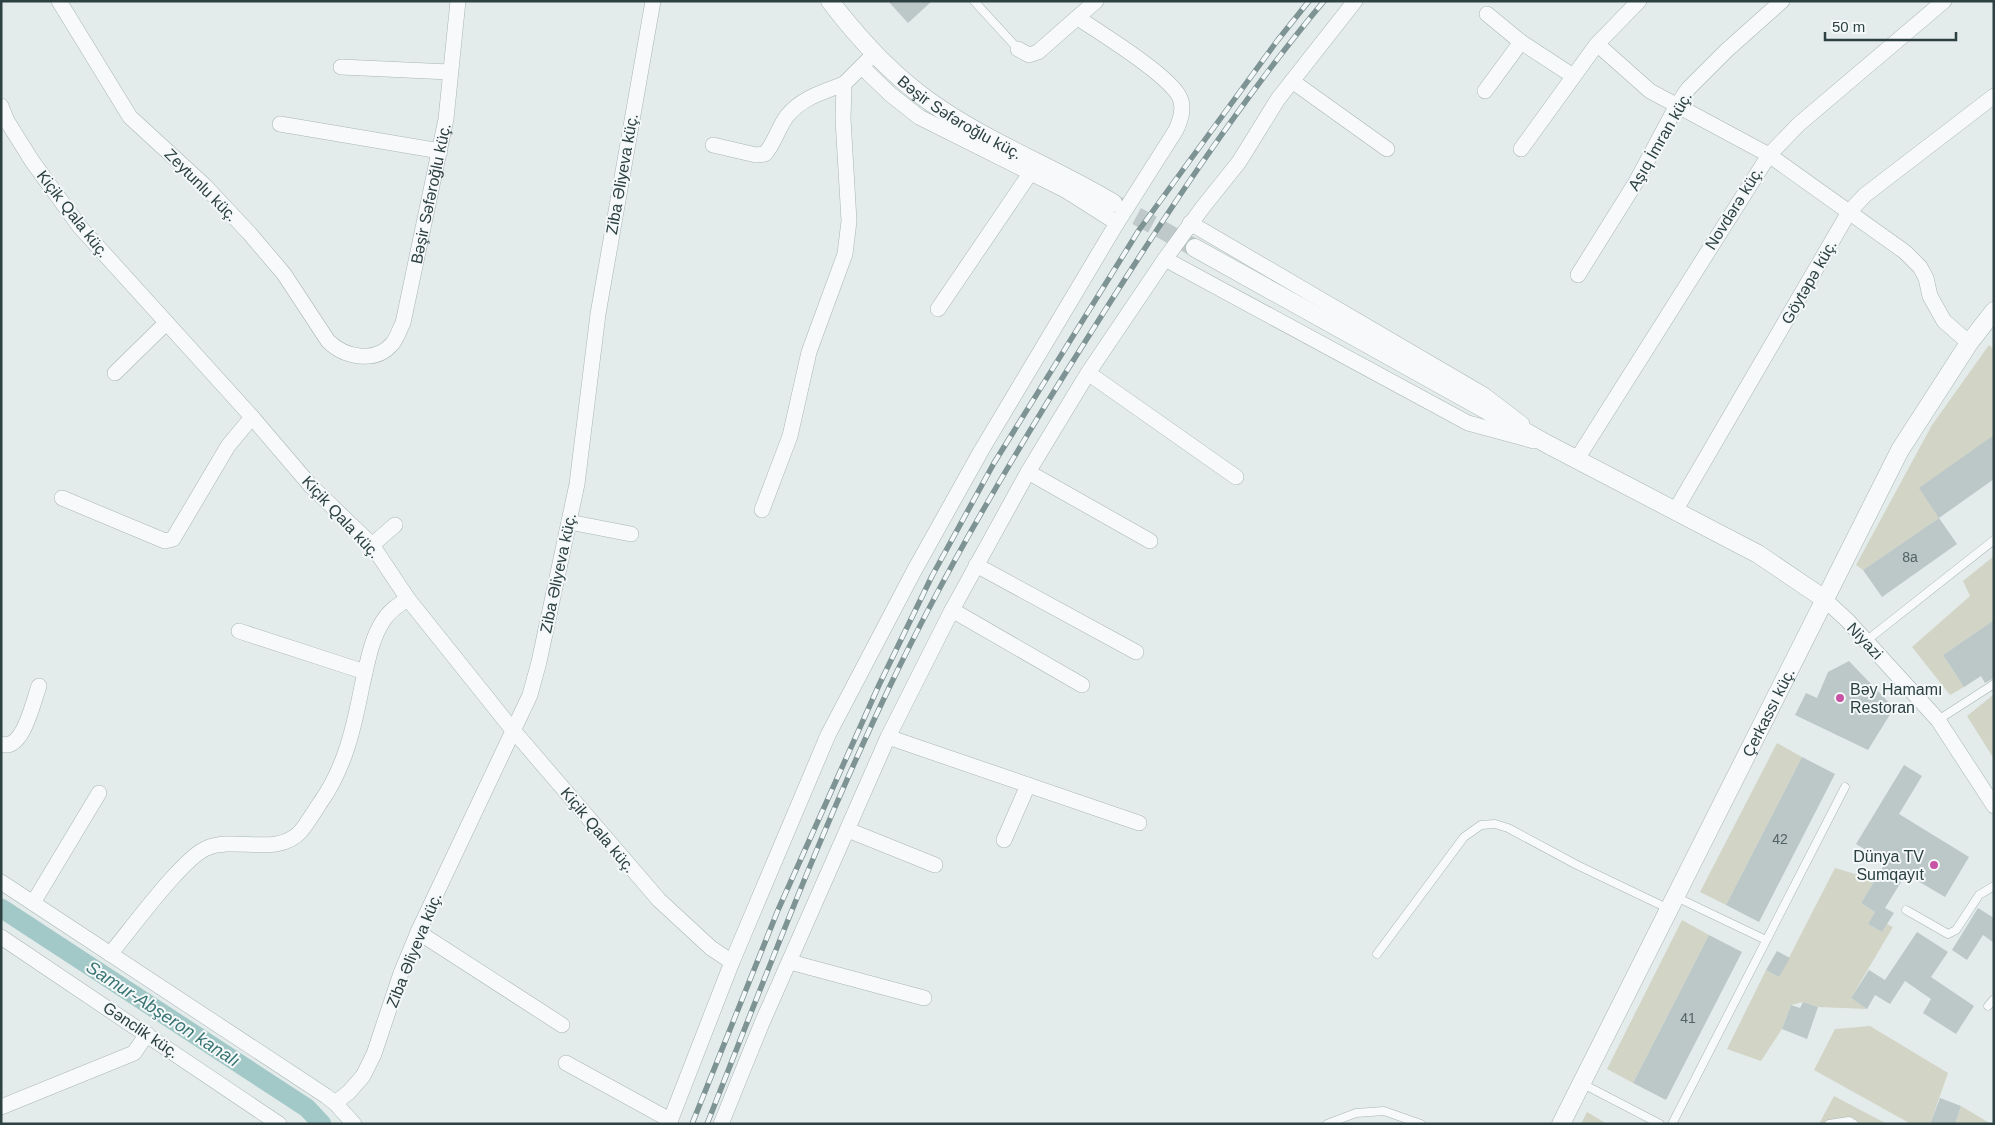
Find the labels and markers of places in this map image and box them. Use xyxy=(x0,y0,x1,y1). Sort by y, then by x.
place label: Bәy Hamamı Restoran xyxy=(1850,681,1942,716)
marker: Bәy Hamamı Restoran xyxy=(1834,692,1846,704)
place label: Dünya TV Sumqayıt xyxy=(1853,848,1925,883)
marker: Dünya TV Sumqayıt xyxy=(1928,859,1940,871)

